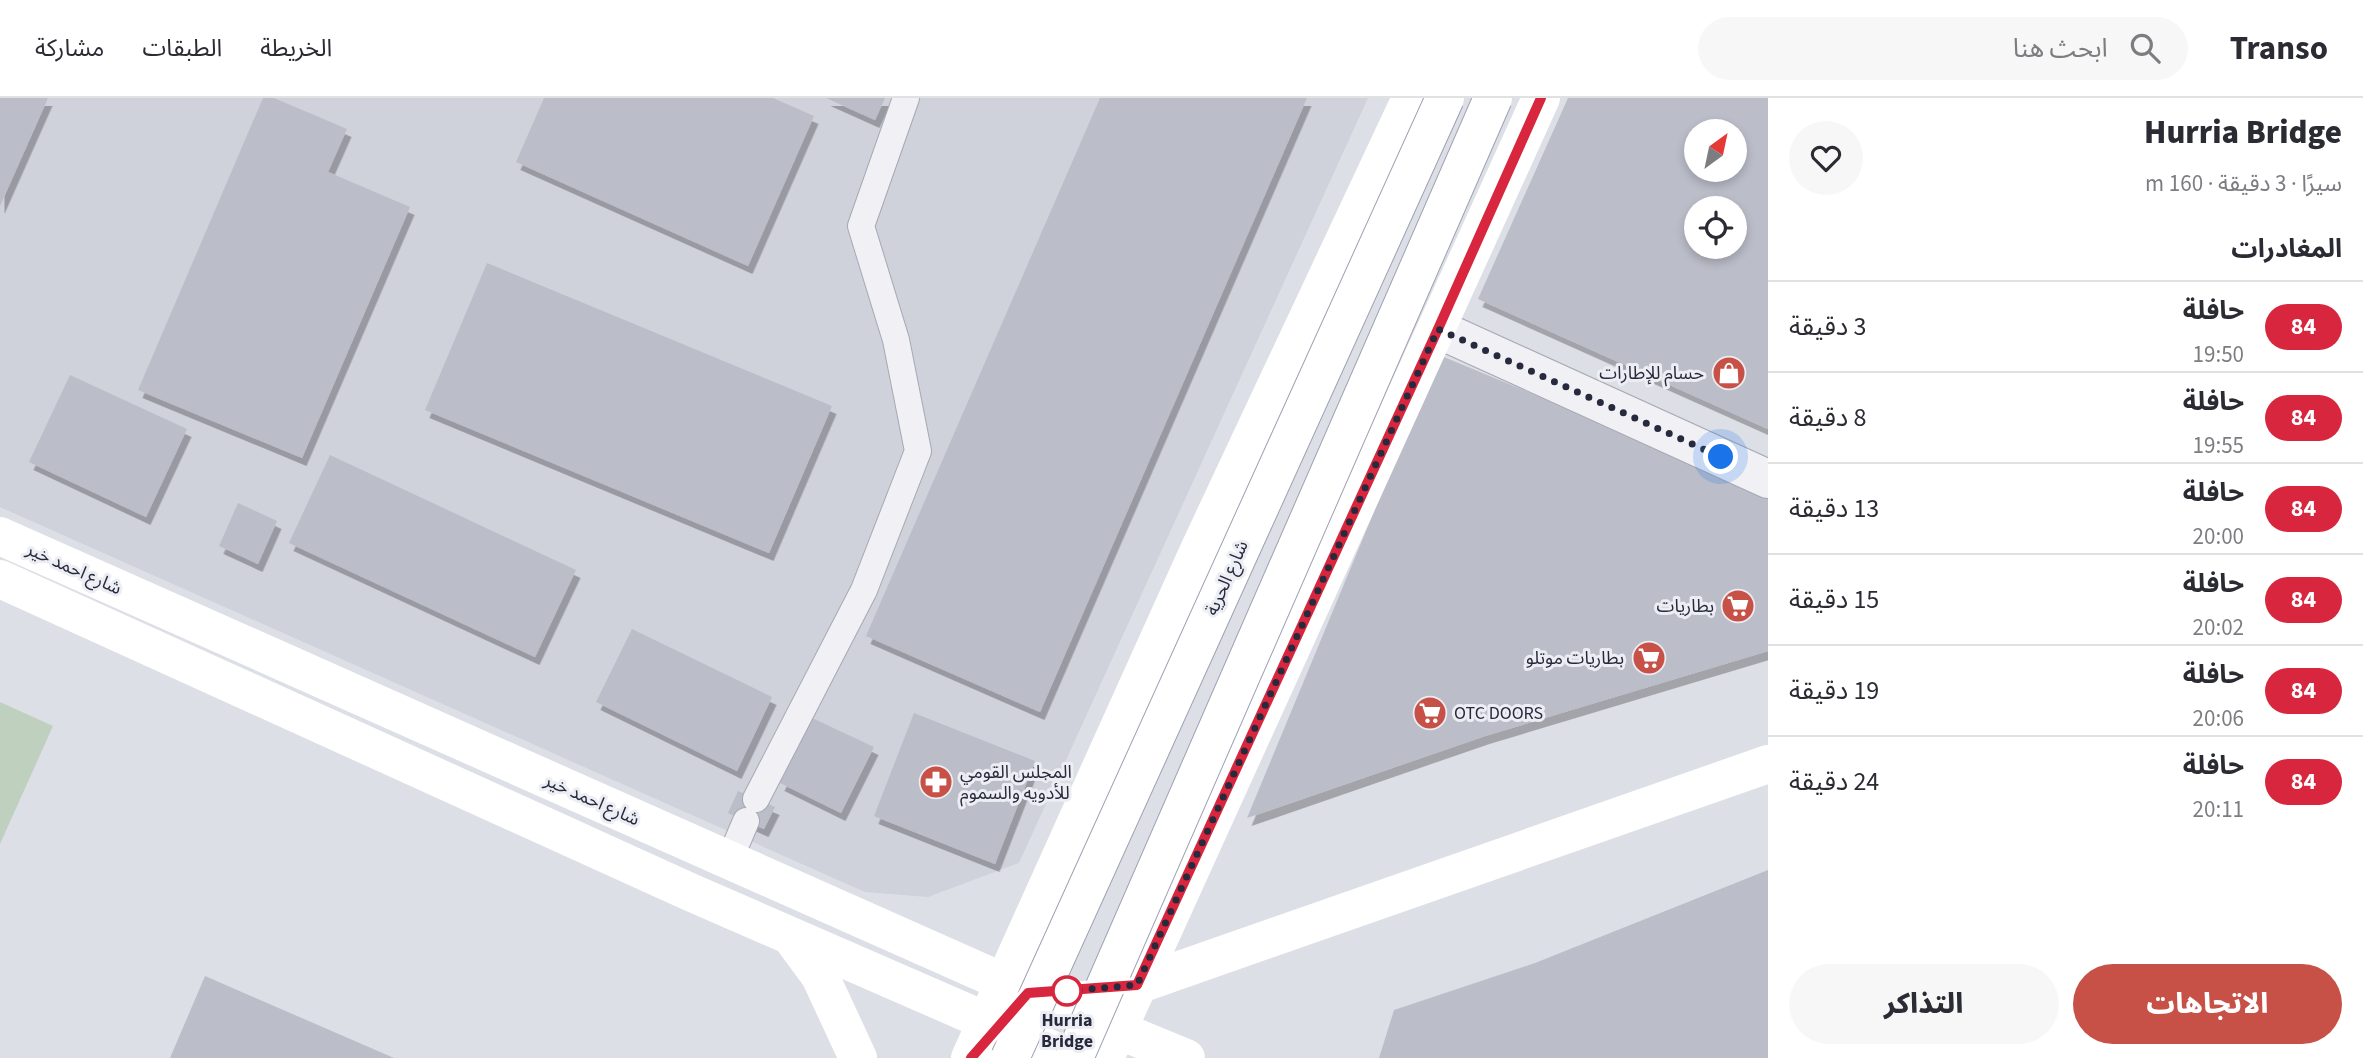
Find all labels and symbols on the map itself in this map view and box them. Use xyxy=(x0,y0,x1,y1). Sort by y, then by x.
north arrow xyxy=(1684,119,1746,182)
shop icon: حسام للإطارات xyxy=(1710,354,1748,392)
place label: حسام للإطارات xyxy=(1599,361,1704,387)
your location xyxy=(1703,439,1738,474)
street label: شارع الحرية xyxy=(1199,536,1256,620)
street label: شارع احمد خير xyxy=(21,537,125,602)
supermarket icon: بطاريات xyxy=(1719,587,1757,625)
place label: بطاريات xyxy=(1657,594,1714,619)
supermarket icon: بطاريات موتلو xyxy=(1630,639,1668,677)
place label: بطاريات موتلو xyxy=(1526,646,1624,671)
supermarket icon: OTC DOORS xyxy=(1411,694,1449,732)
place label: OTC DOORS xyxy=(1454,701,1543,726)
place label: المجلس القومي للأدويه والسموم xyxy=(960,760,1072,807)
pharmacy icon: المجلس القومي للأدويه والسموم xyxy=(917,763,955,801)
street label: شارع احمد خير xyxy=(539,768,643,833)
marker: Hurria Bridge xyxy=(1052,976,1082,1006)
place label: Hurria Bridge xyxy=(1041,1008,1093,1054)

